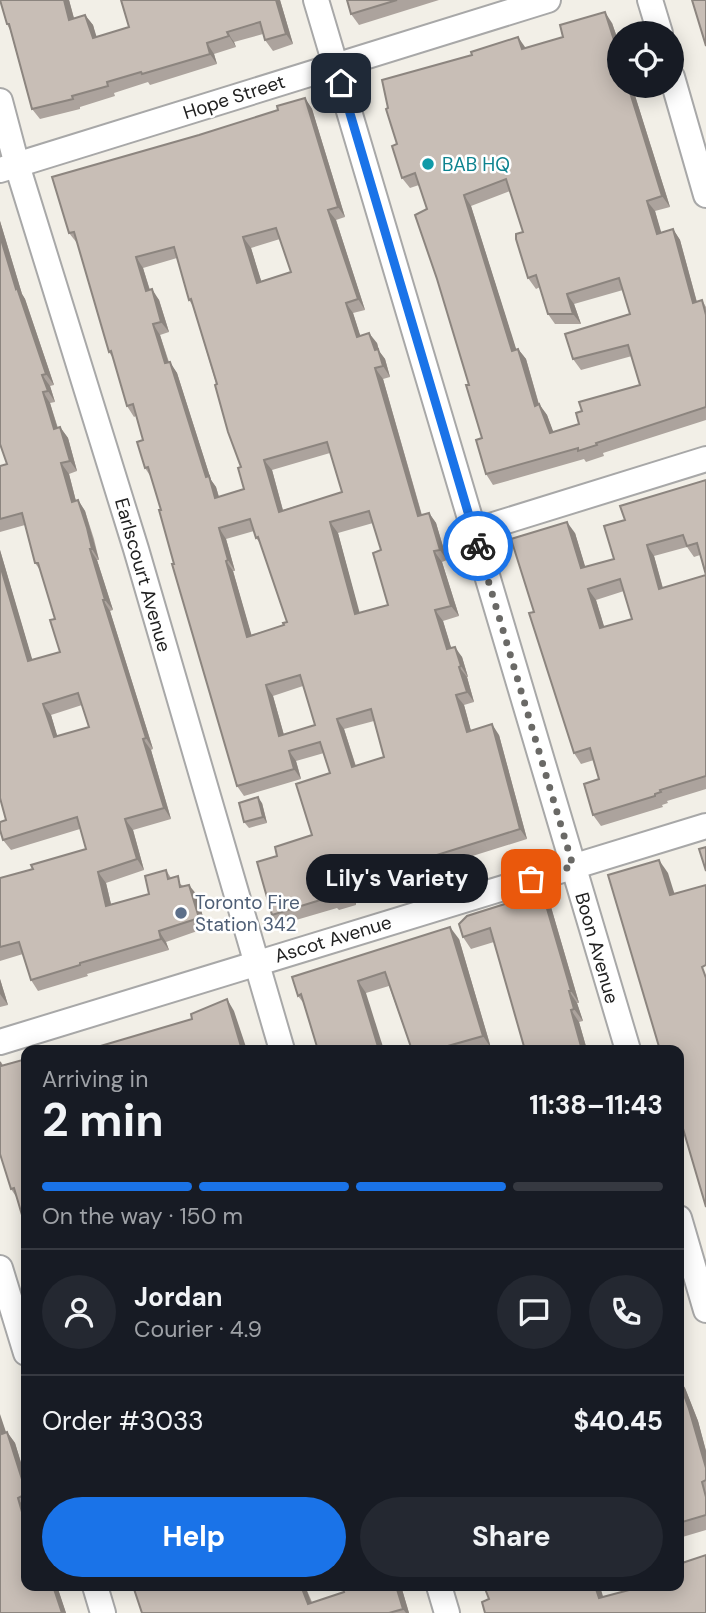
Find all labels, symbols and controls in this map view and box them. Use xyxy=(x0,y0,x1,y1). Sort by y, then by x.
map controls xyxy=(607,21,684,98)
button: locate xyxy=(607,21,684,98)
pin xyxy=(311,53,371,113)
icon: home xyxy=(322,64,360,102)
street label: Hope Street xyxy=(180,69,288,125)
place label: BAB HQ xyxy=(442,152,510,177)
marker: BAB HQ xyxy=(420,156,436,172)
street label: Earlscourt Avenue xyxy=(109,495,177,655)
courier xyxy=(443,511,513,581)
icon: bike xyxy=(459,527,497,565)
pin xyxy=(501,849,561,909)
callout: Lily's Variety xyxy=(307,854,489,903)
icon: bag xyxy=(512,860,550,898)
text: Lily's Variety xyxy=(326,863,468,893)
place label: Toronto Fire Station 342 xyxy=(195,890,300,937)
street label: Boon Avenue xyxy=(569,890,625,1006)
marker: Toronto Fire Station 342 xyxy=(173,905,189,921)
street label: Ascot Avenue xyxy=(271,909,395,969)
text: Arriving in xyxy=(42,1064,148,1094)
text: 11:38–11:43 xyxy=(529,1088,663,1122)
text: 2 min xyxy=(42,1090,164,1150)
text: On the way · 150 m xyxy=(42,1201,243,1231)
button: person xyxy=(42,1275,116,1349)
button: chat xyxy=(497,1275,571,1349)
button: phone xyxy=(589,1275,663,1349)
text: Jordan xyxy=(134,1280,223,1314)
text: Courier · 4.9 xyxy=(134,1314,262,1344)
text: Order #3033 xyxy=(42,1404,204,1438)
text: $40.45 xyxy=(574,1404,663,1438)
button: Help xyxy=(42,1497,346,1577)
button: Share xyxy=(360,1497,663,1577)

